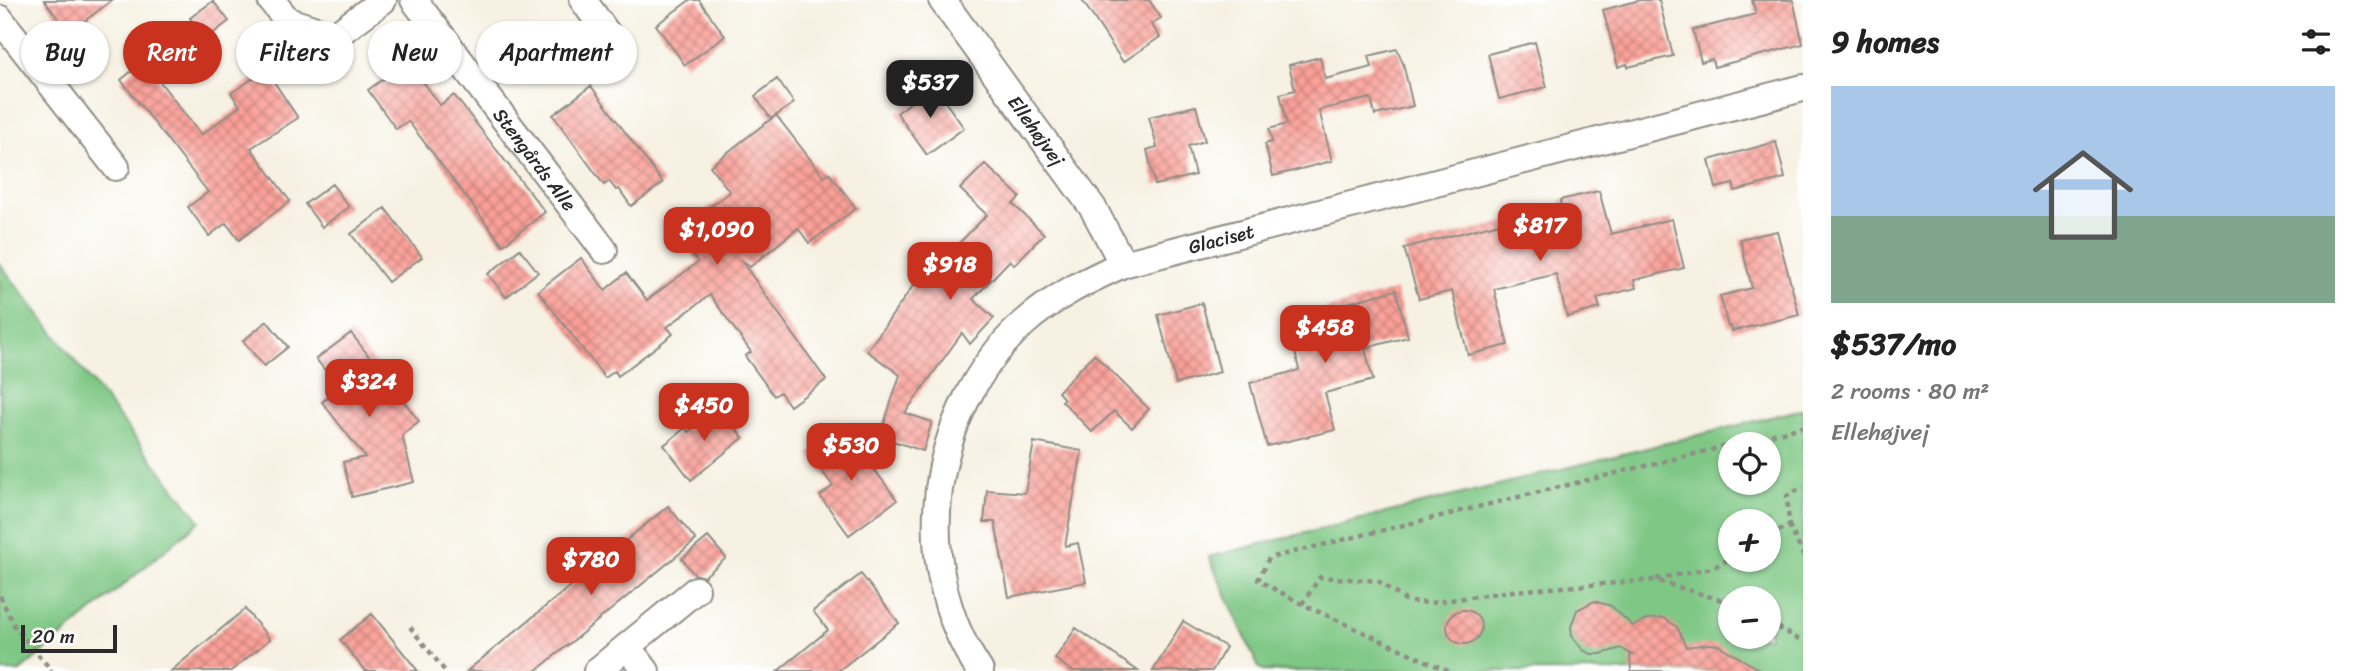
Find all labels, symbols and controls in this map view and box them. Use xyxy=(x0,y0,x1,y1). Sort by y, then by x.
text: 9 homes xyxy=(1831,15,1939,69)
chip: Buy xyxy=(21,21,109,84)
chip: Rent xyxy=(123,21,222,84)
chip: Filters xyxy=(236,21,354,84)
chip: New xyxy=(368,21,462,84)
chip: Apartment xyxy=(476,21,637,84)
icon: filters xyxy=(2297,23,2335,61)
pin: $537 xyxy=(889,60,971,120)
text: $537 xyxy=(902,62,958,103)
street label: Ellehøjvej xyxy=(999,88,1074,174)
street label: Stengårds Alle xyxy=(484,101,585,219)
icon: home xyxy=(2020,132,2146,258)
pin: $817 xyxy=(1499,204,1581,263)
text: $817 xyxy=(1514,205,1566,246)
pin: $1,090 xyxy=(660,208,774,267)
text: $1,090 xyxy=(680,209,754,250)
street label: Glaciset xyxy=(1185,215,1258,263)
pin: $918 xyxy=(909,243,991,302)
text: $918 xyxy=(923,244,977,285)
pin: $458 xyxy=(1284,306,1366,365)
text: $458 xyxy=(1296,307,1354,348)
text: $537/mo xyxy=(1831,317,1956,371)
pin: $324 xyxy=(328,360,410,419)
text: $324 xyxy=(341,361,397,402)
text: 2 rooms · 80 m² xyxy=(1831,371,1989,412)
pin: $450 xyxy=(663,384,745,443)
text: $450 xyxy=(675,385,733,426)
text: Ellehøjvej xyxy=(1831,412,1929,453)
pin: $530 xyxy=(810,424,892,483)
text: $530 xyxy=(823,425,879,466)
map controls xyxy=(1718,432,1781,649)
button: locate xyxy=(1718,432,1781,495)
button: + xyxy=(1718,509,1781,572)
pin: $780 xyxy=(550,538,632,597)
text: $780 xyxy=(562,539,620,580)
button: − xyxy=(1718,586,1781,649)
text: 20 m xyxy=(32,620,75,653)
scale bar xyxy=(21,622,117,654)

